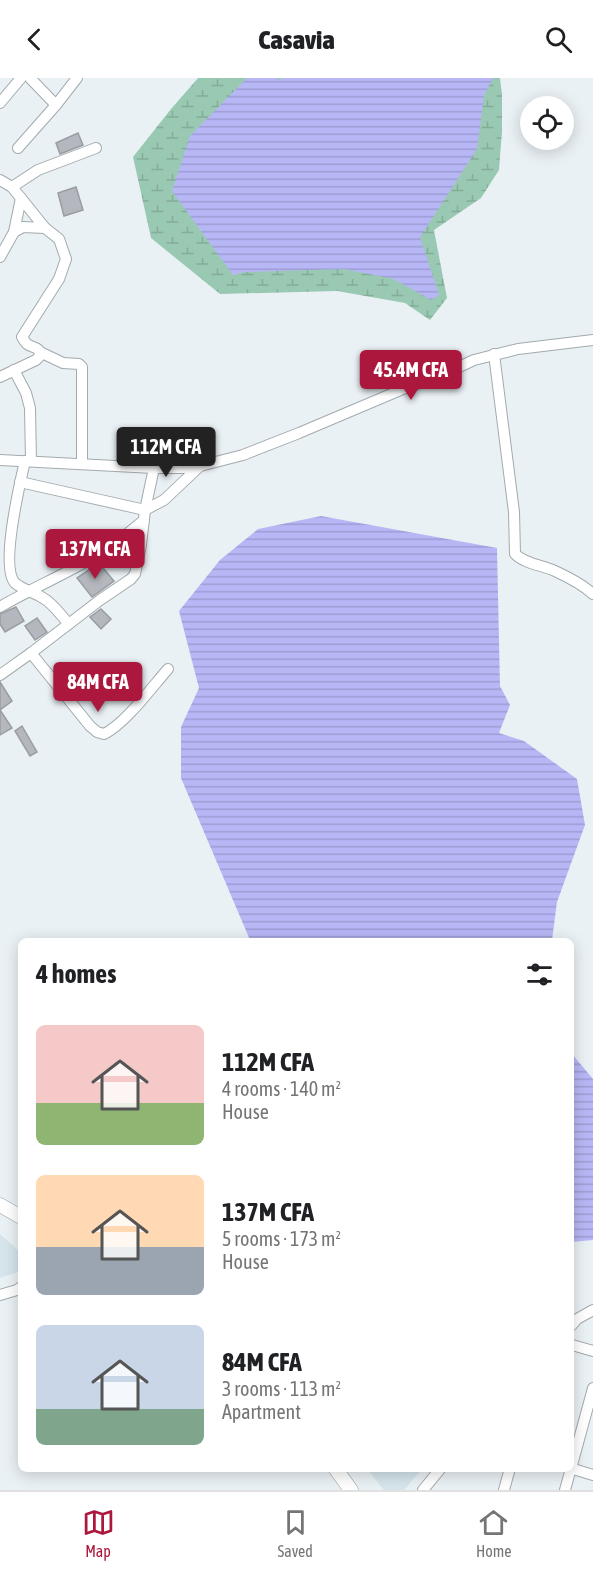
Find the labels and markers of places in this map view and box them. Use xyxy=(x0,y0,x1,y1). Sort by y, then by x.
pin: 45.4M CFA xyxy=(342,350,480,401)
pin: 112M CFA xyxy=(104,427,228,478)
pin: 137M CFA xyxy=(33,529,157,580)
pin: 84M CFA xyxy=(43,662,153,713)

